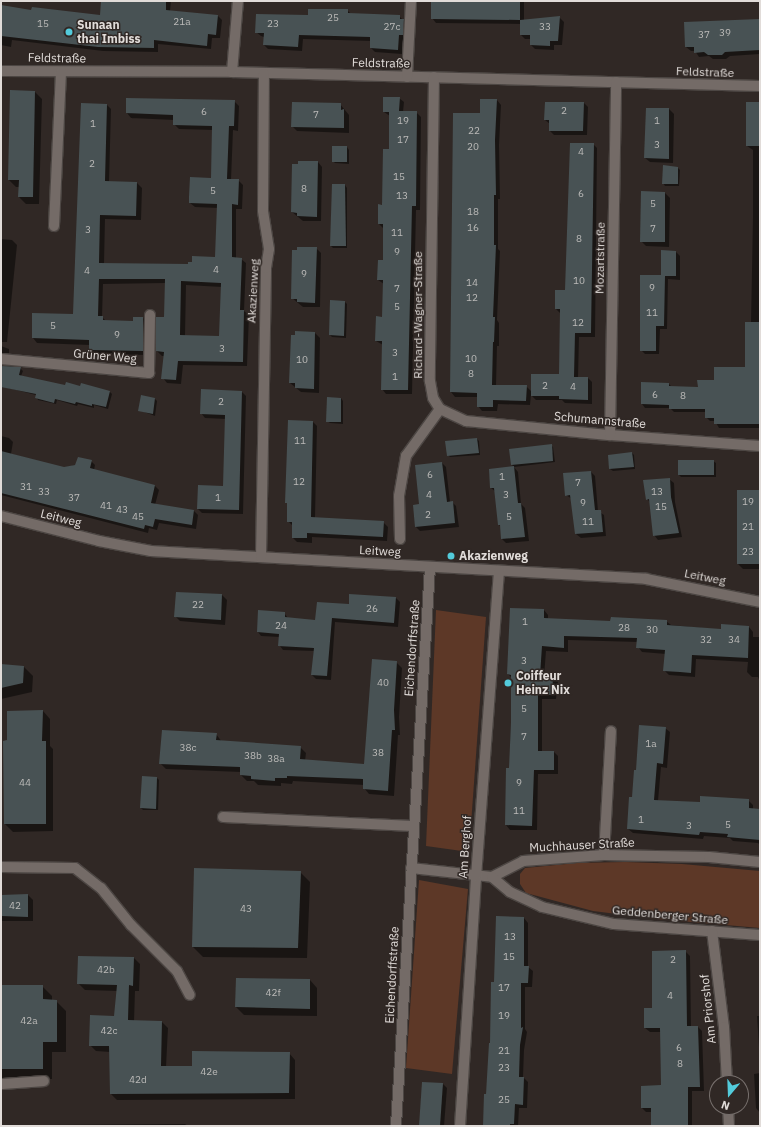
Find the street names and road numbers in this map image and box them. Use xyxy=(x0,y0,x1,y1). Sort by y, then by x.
street label: Feldstraße xyxy=(28,50,86,66)
street label: Feldstraße xyxy=(352,55,410,71)
street label: Feldstraße xyxy=(676,64,734,80)
street label: Mozartstraße xyxy=(592,222,608,294)
street label: Richard-Wagner-Straße xyxy=(411,251,425,379)
street label: Akazienweg xyxy=(244,258,262,324)
street label: Grüner Weg xyxy=(73,346,137,366)
street label: Schumannstraße xyxy=(553,409,647,431)
street label: Leitweg xyxy=(39,506,83,530)
street label: Leitweg xyxy=(359,543,401,559)
street label: Leitweg xyxy=(683,566,727,588)
street label: Eichendorffstraße xyxy=(401,599,423,697)
street label: Am Berghof xyxy=(456,815,474,879)
street label: Muchhauser Straße xyxy=(529,835,635,855)
street label: Geddenberger Straße xyxy=(611,903,729,927)
street label: Eichendorffstraße xyxy=(382,926,402,1024)
street label: Am Priorshof xyxy=(697,974,719,1044)

